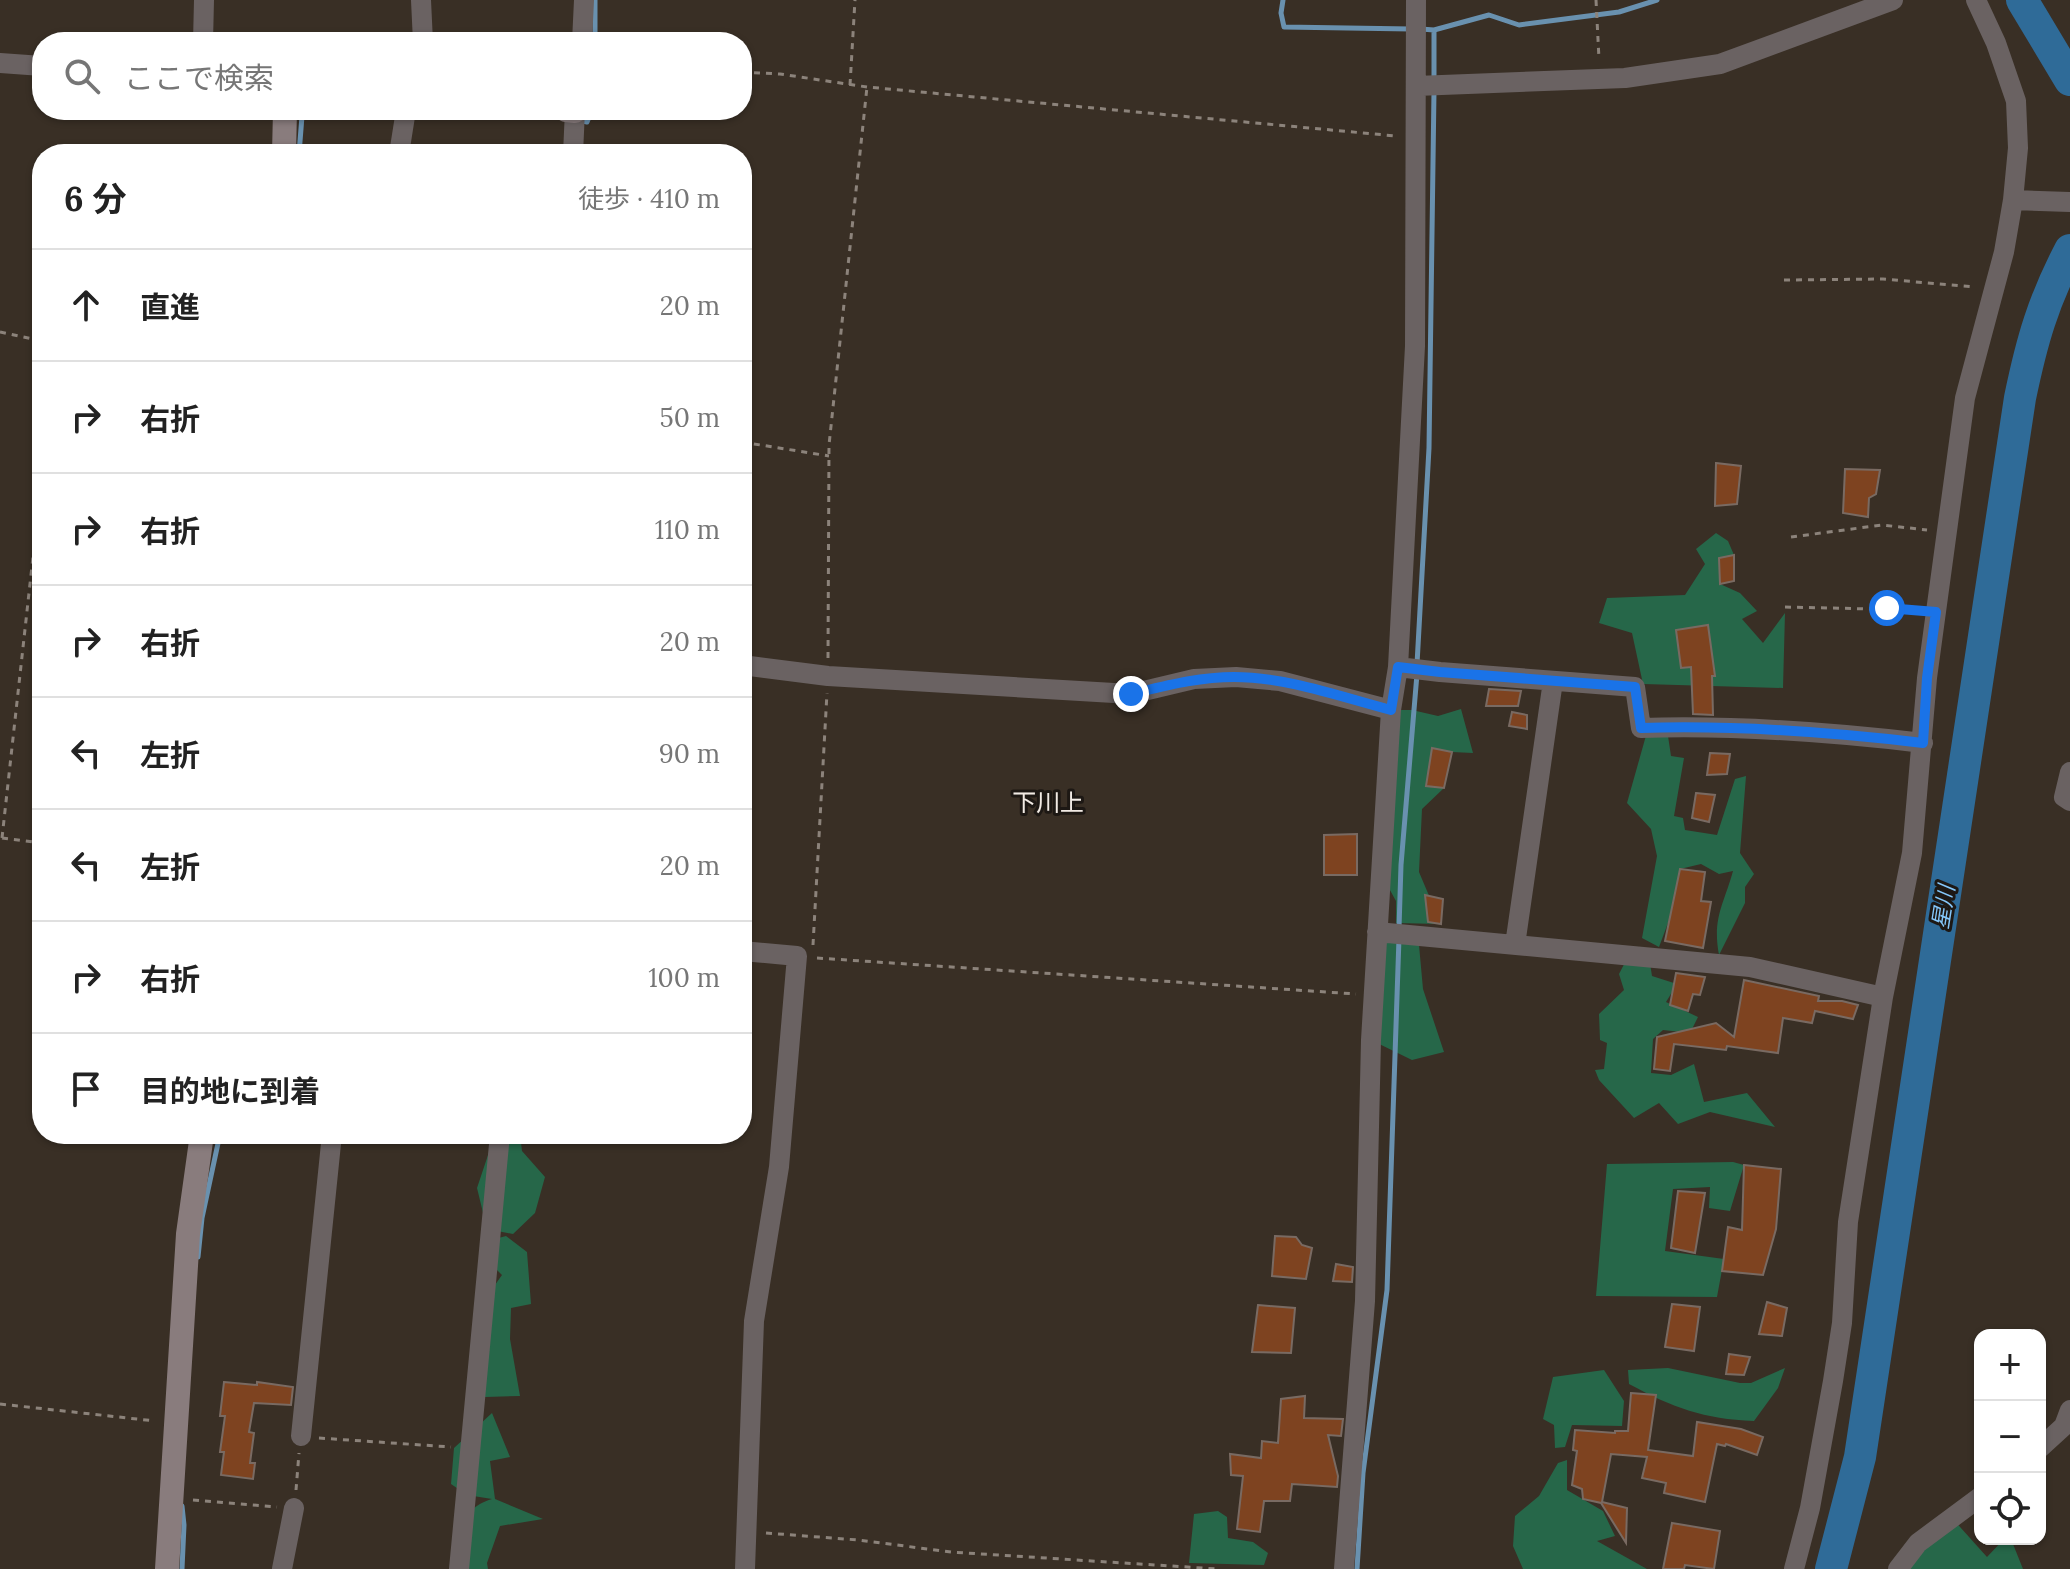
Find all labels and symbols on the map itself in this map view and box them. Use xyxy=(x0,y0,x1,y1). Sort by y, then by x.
route start xyxy=(1869,590,1905,626)
route end xyxy=(1113,676,1149,712)
district label: 下川上 xyxy=(1012,787,1084,818)
water label: 星川 xyxy=(1926,881,1961,931)

